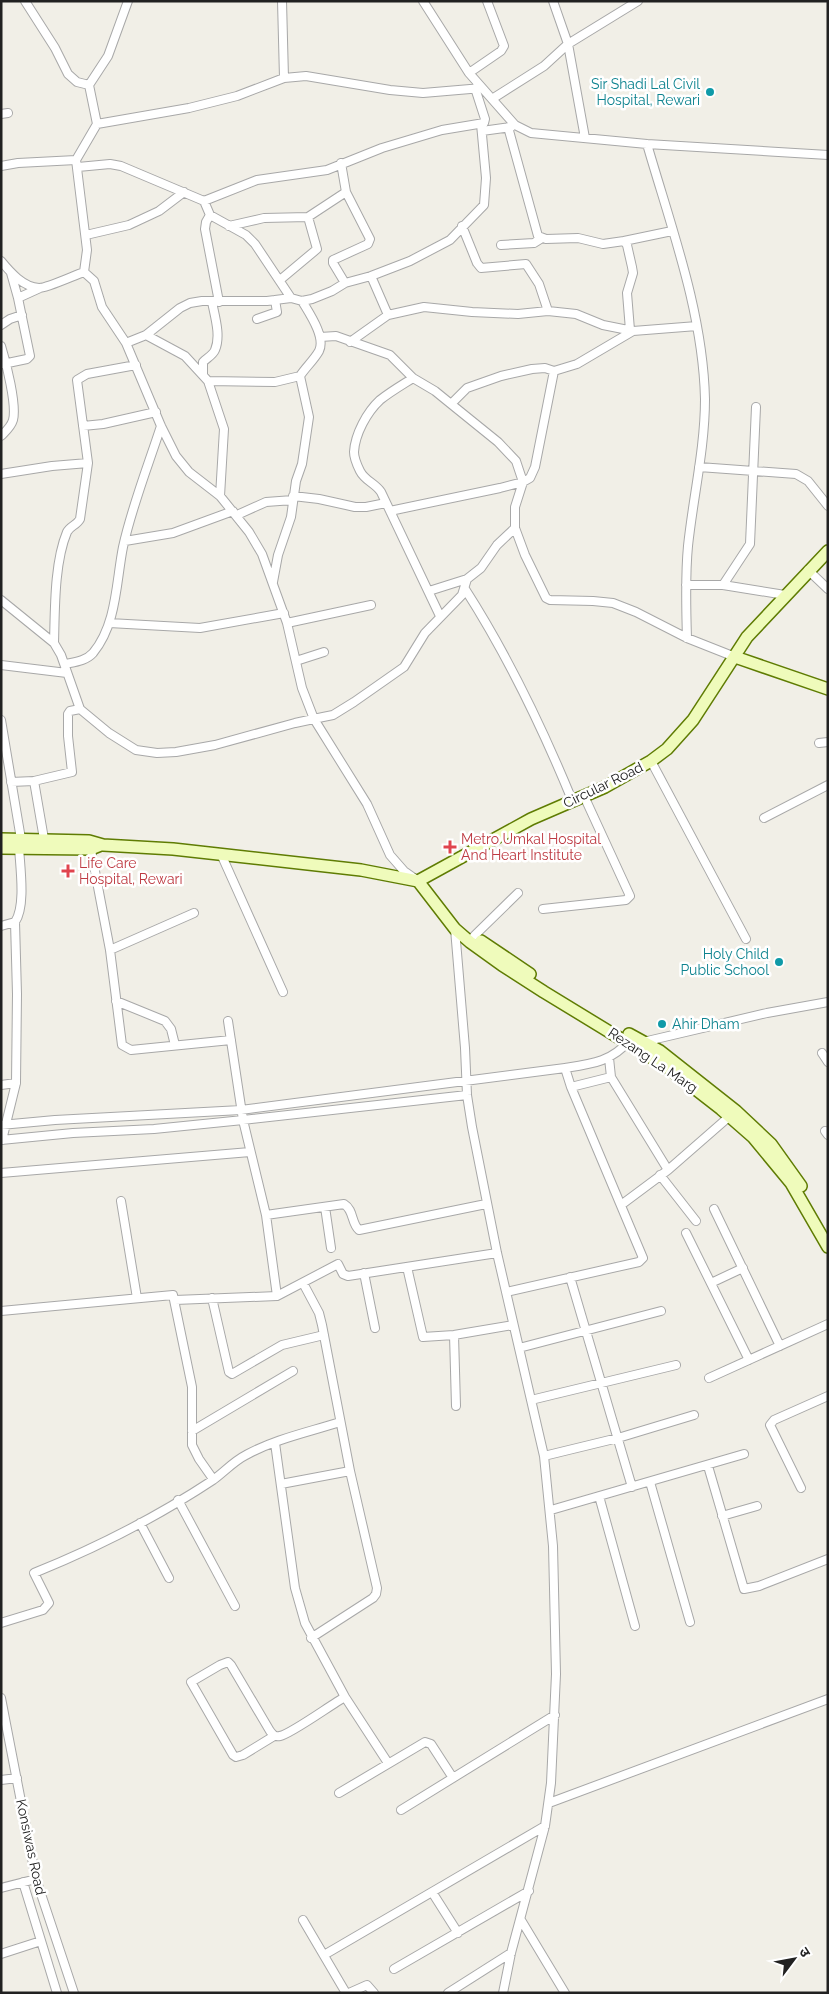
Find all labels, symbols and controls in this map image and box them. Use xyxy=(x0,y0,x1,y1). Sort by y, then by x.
place label: Sir Shadi Lal Civil Hospital, Rewari xyxy=(591,76,700,108)
marker: Sir Shadi Lal Civil Hospital, Rewari xyxy=(704,86,716,98)
street label: Circular Road xyxy=(561,759,645,811)
place label: Metro Umkal Hospital And Heart Institute xyxy=(461,831,601,863)
marker: Metro Umkal Hospital And Heart Institute xyxy=(443,840,457,854)
place label: Life Care Hospital, Rewari xyxy=(79,855,183,887)
marker: Life Care Hospital, Rewari xyxy=(61,864,75,878)
place label: Holy Child Public School xyxy=(680,946,769,978)
marker: Holy Child Public School xyxy=(773,956,785,968)
place label: Ahir Dham xyxy=(672,1016,740,1032)
marker: Ahir Dham xyxy=(656,1018,668,1030)
street label: Rezang La Marg xyxy=(605,1024,701,1096)
street label: Konsiwas Road xyxy=(13,1798,49,1896)
north arrow xyxy=(769,1934,819,1984)
text: उ xyxy=(796,1944,814,1961)

